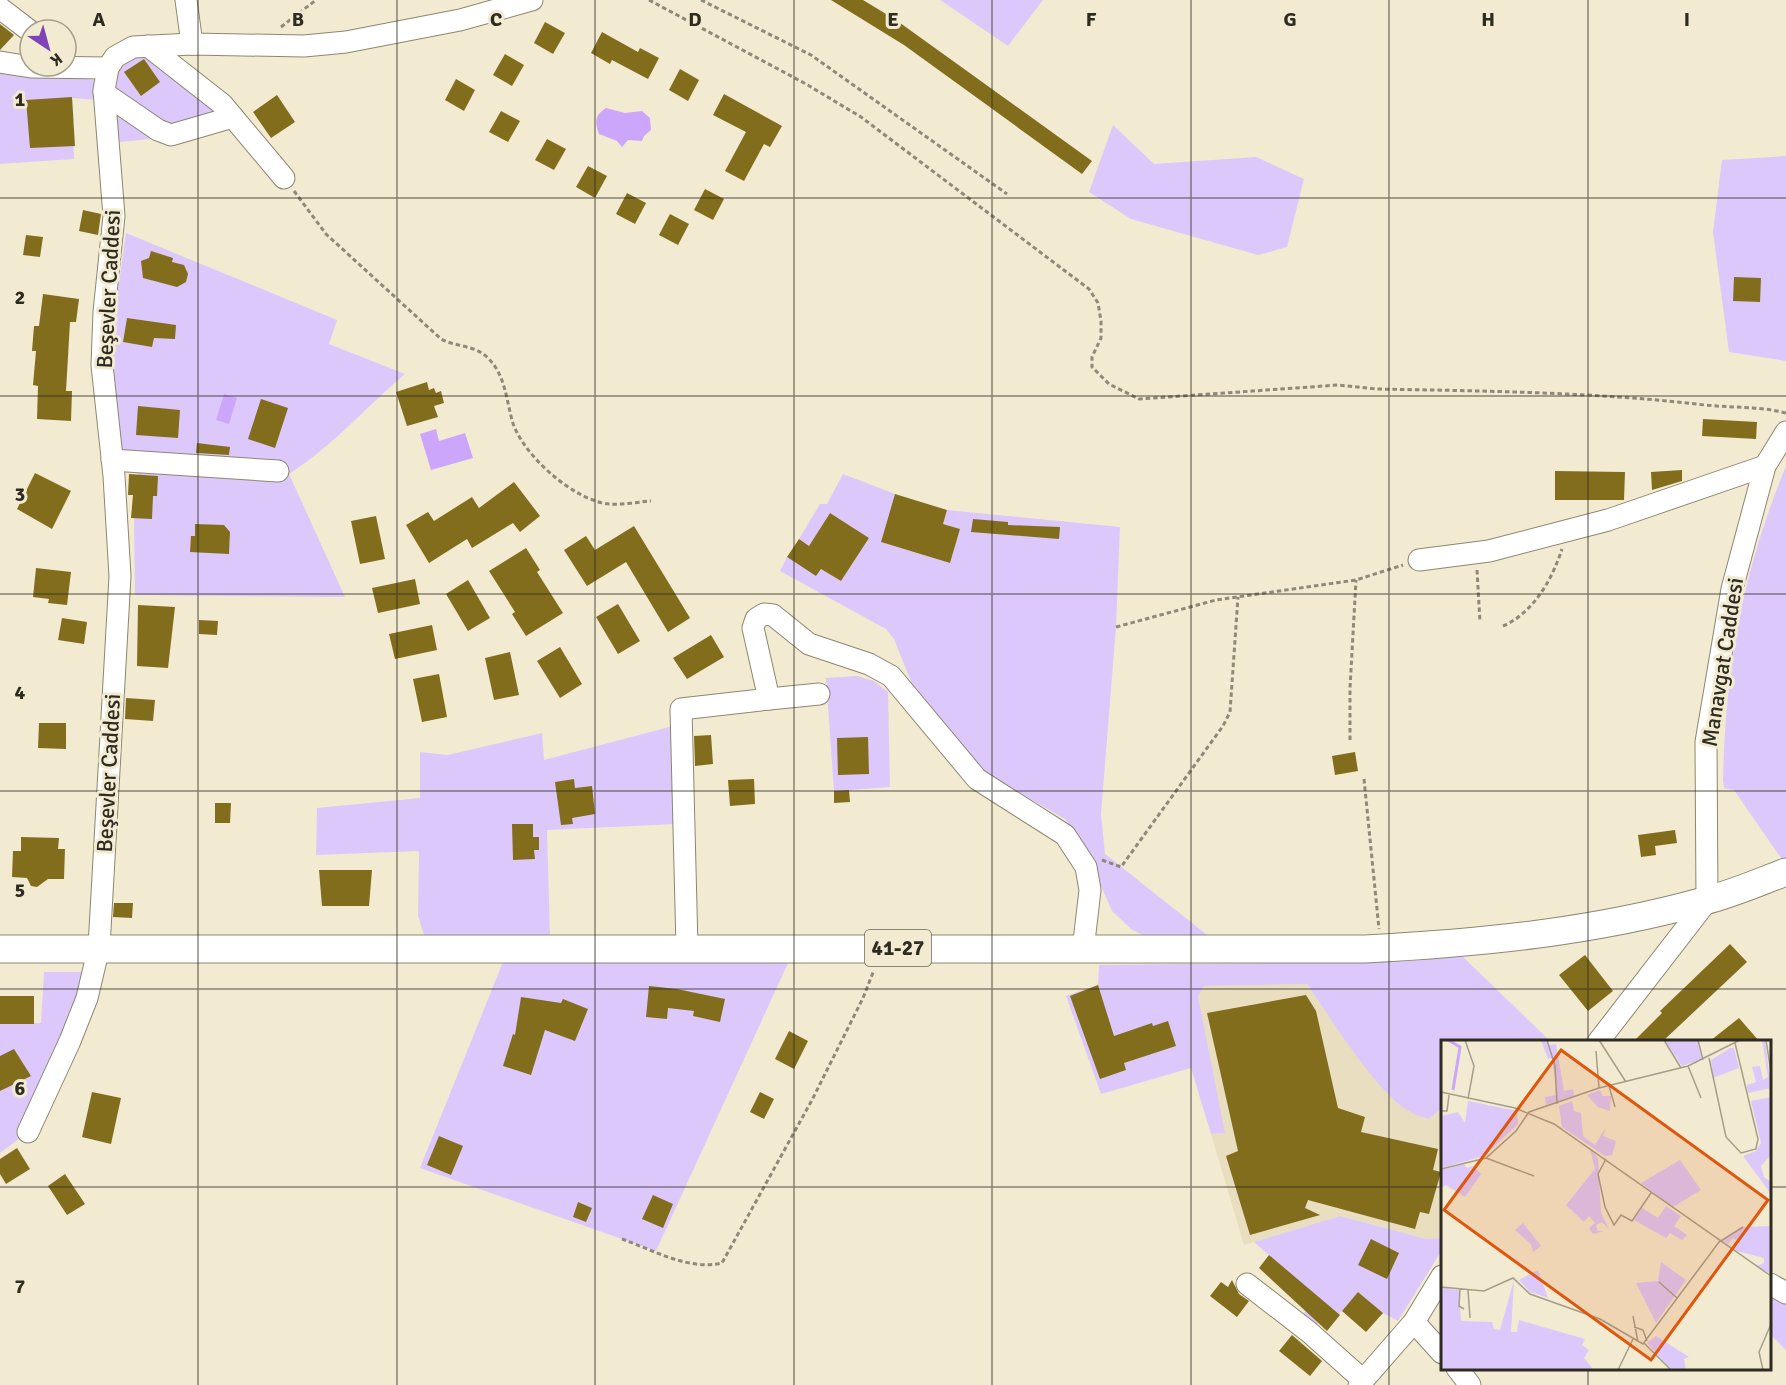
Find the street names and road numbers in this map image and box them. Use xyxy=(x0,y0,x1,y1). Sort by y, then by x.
street label: Beşevler Caddesi xyxy=(91,209,126,369)
street label: Manavgat Caddesi xyxy=(1696,576,1749,749)
street label: Beşevler Caddesi xyxy=(91,693,126,853)
road number: 41-27 xyxy=(865,930,931,966)

